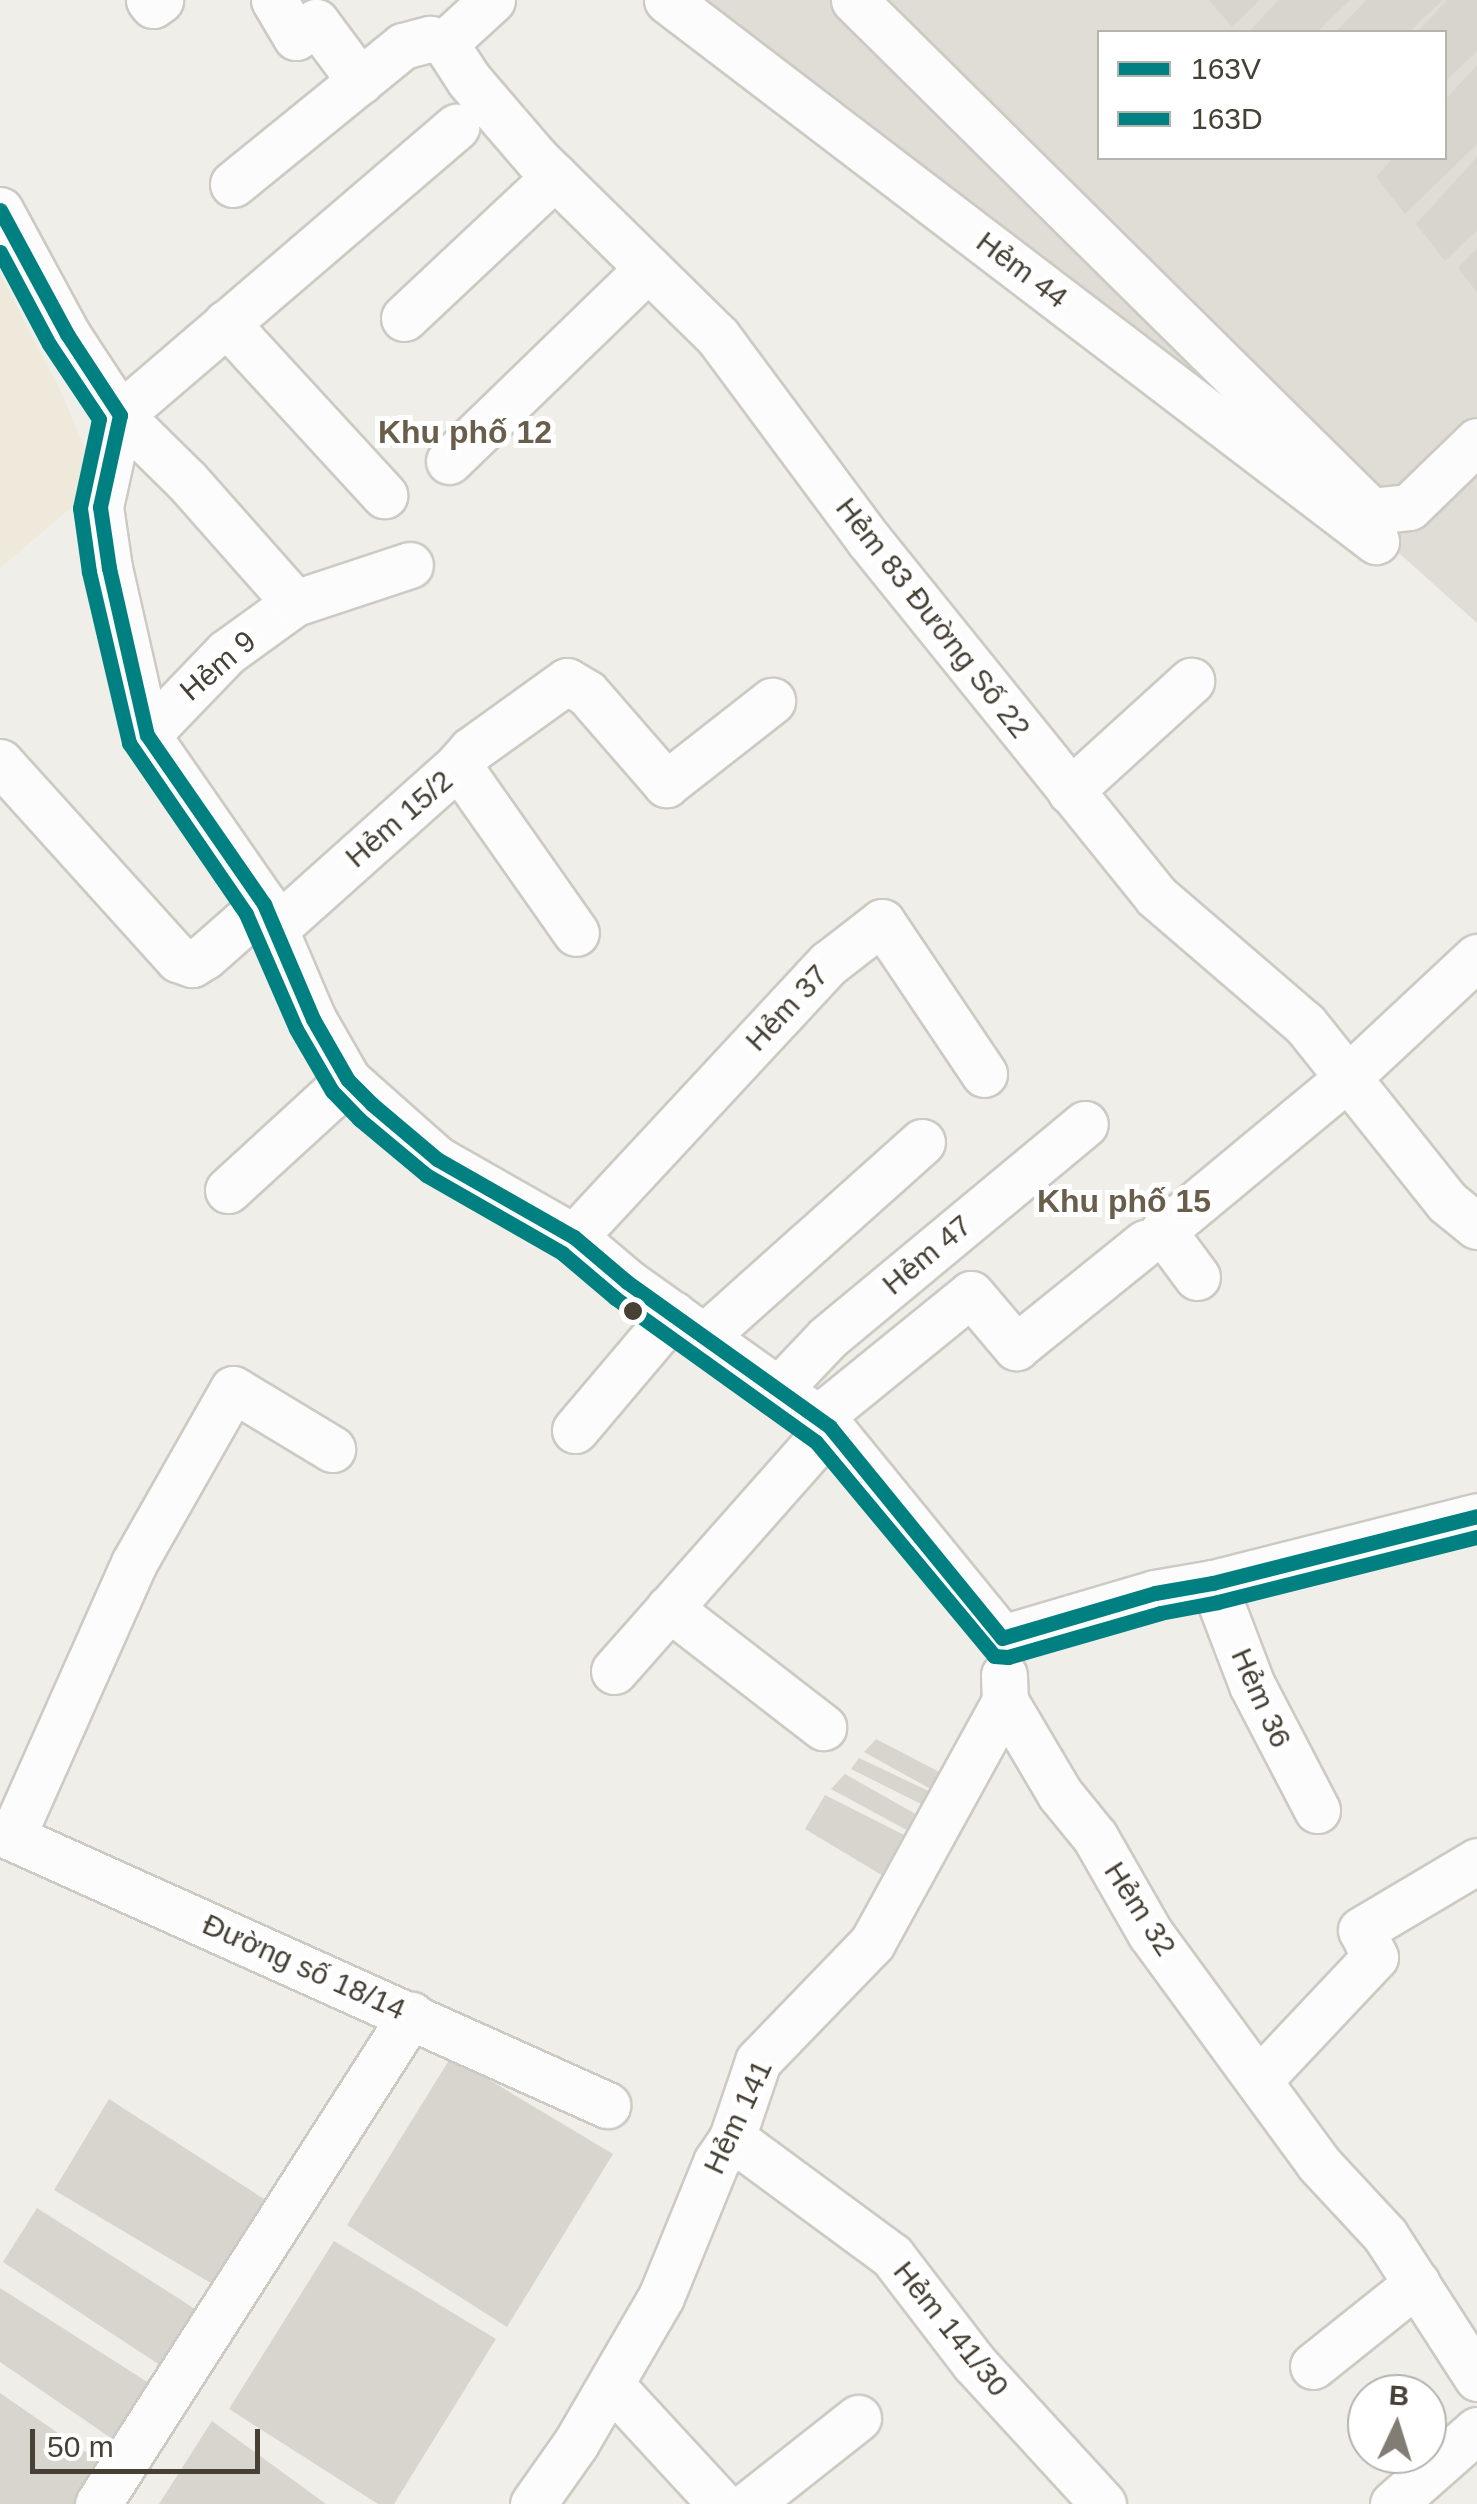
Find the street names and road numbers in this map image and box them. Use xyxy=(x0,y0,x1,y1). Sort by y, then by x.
street label: Hẻm 44 xyxy=(969,224,1075,316)
street label: Hẻm 83 Đường Số 22 xyxy=(828,491,1038,745)
street label: Hẻm 9 xyxy=(173,623,263,709)
street label: Hẻm 15/2 xyxy=(338,763,460,875)
street label: Hẻm 37 xyxy=(738,957,836,1059)
street label: Hẻm 47 xyxy=(875,1207,979,1303)
street label: Hẻm 36 xyxy=(1223,1643,1299,1753)
street label: Hẻm 32 xyxy=(1096,1855,1184,1963)
street label: Đường số 18/14 xyxy=(197,1906,411,2028)
street label: Hẻm 141 xyxy=(696,2054,780,2180)
street label: Hẻm 141/30 xyxy=(886,2254,1016,2404)

